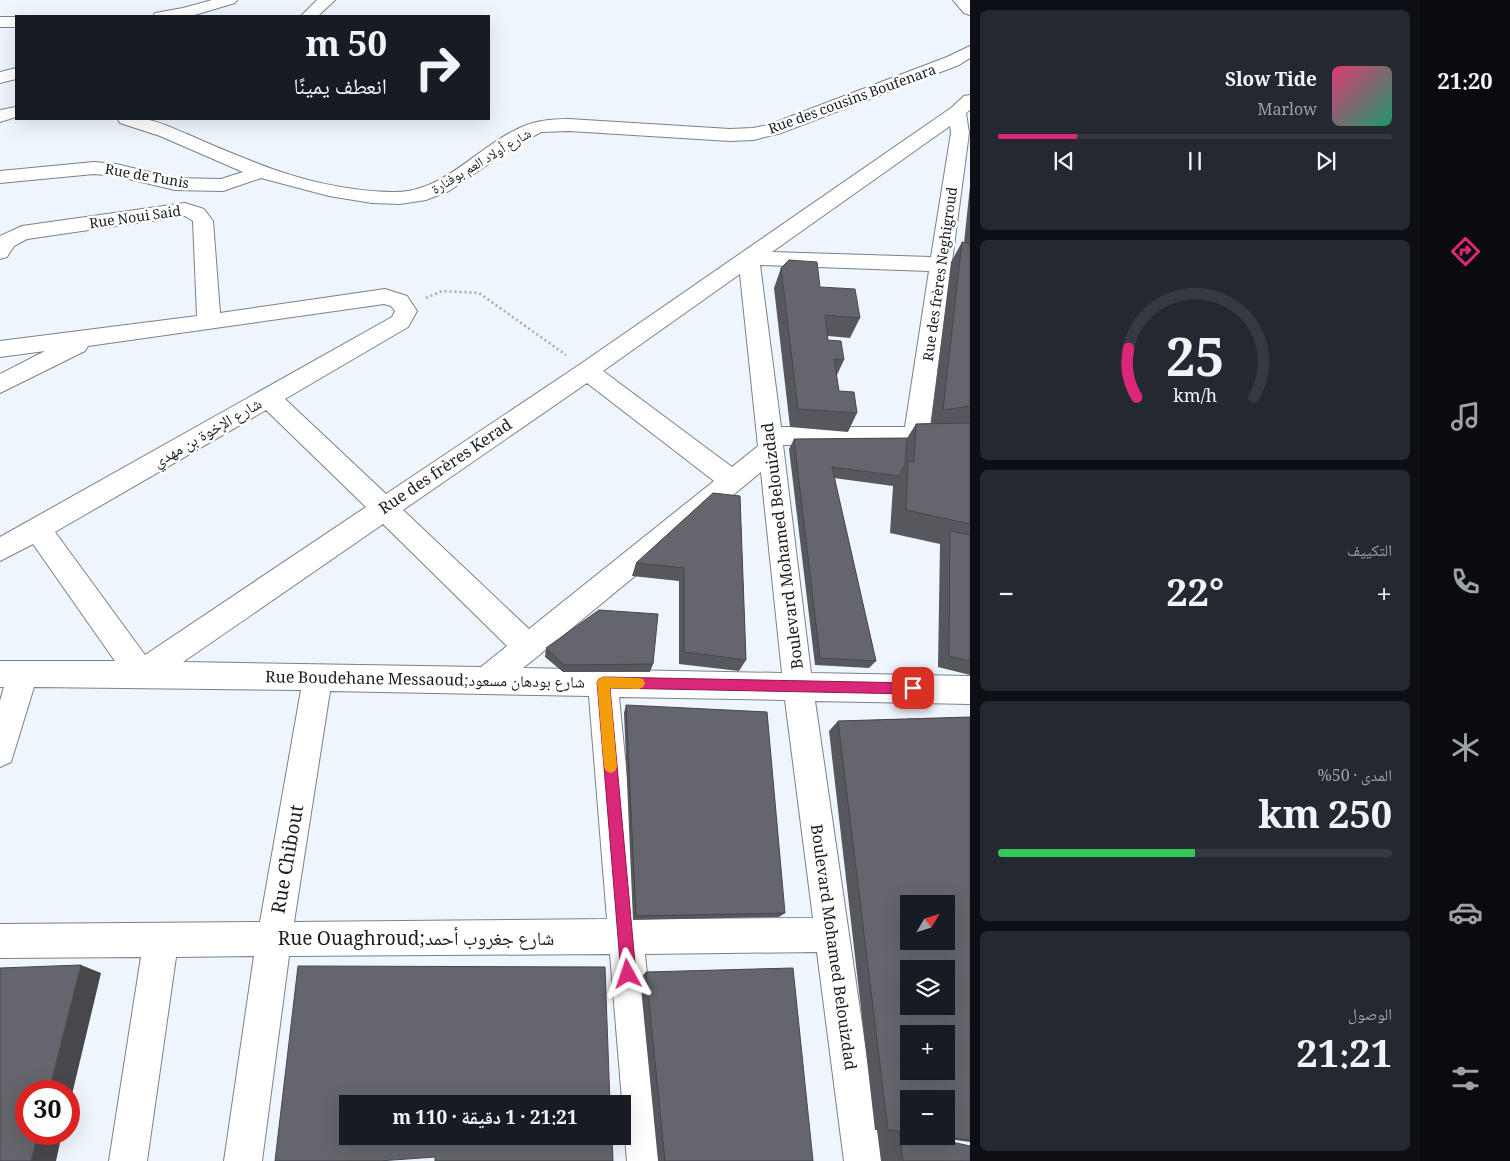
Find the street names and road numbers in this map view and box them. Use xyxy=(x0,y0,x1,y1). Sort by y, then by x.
street label: Rue des cousins Boufenara xyxy=(765,59,940,142)
street label: شارع أولاد العم بوفنارة xyxy=(427,123,537,202)
street label: Rue de Tunis xyxy=(103,159,191,197)
street label: Rue des frères Neghigroud xyxy=(918,185,966,363)
street label: Rue Noui Said xyxy=(88,201,183,237)
street label: شارع الإخوة بن مهدي xyxy=(149,392,268,476)
street label: Rue des frères Kerad xyxy=(374,413,519,523)
street label: Boulevard Mohamed Belouizdad xyxy=(756,421,813,671)
street label: Rue Boudehane Messaoud;شارع بودهان مسعود xyxy=(265,665,585,698)
street label: Rue Chibout xyxy=(265,802,315,917)
street label: Boulevard Mohamed Belouizdad xyxy=(801,823,862,1072)
street label: Rue Ouaghroud;شارع جغروب أحمد xyxy=(278,925,554,957)

